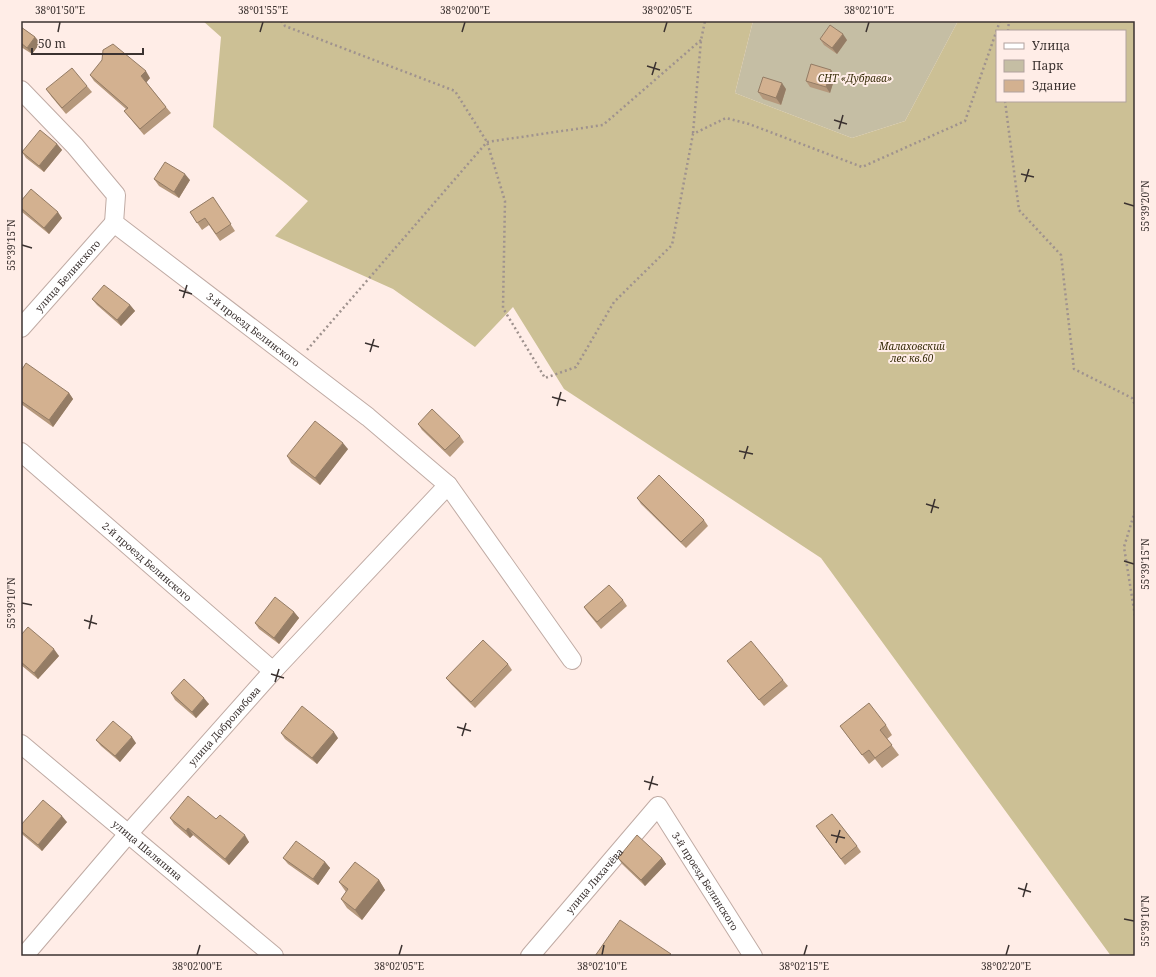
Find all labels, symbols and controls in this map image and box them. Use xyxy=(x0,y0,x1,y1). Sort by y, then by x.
text: 38°01'50"E xyxy=(35,3,85,17)
text: 38°01'55"E xyxy=(238,3,288,17)
text: 38°02'00"E xyxy=(440,3,490,17)
text: 38°02'05"E xyxy=(642,3,692,17)
text: 38°02'10"E xyxy=(844,3,894,17)
scale bar xyxy=(32,30,143,56)
legend xyxy=(996,30,1126,102)
text: 50 m xyxy=(38,35,66,52)
text: Улица xyxy=(1032,37,1070,54)
text: Парк xyxy=(1032,57,1064,74)
park label: СНТ «Дубрава» xyxy=(818,71,892,85)
text: Здание xyxy=(1032,77,1076,94)
text: 55°39'20"N xyxy=(1138,180,1152,232)
text: 55°39'15"N xyxy=(4,219,18,271)
street label: улица Белинского xyxy=(32,236,103,315)
street label: 3-й проезд Белинского xyxy=(204,289,303,370)
park label: Малаховский лес кв.60 xyxy=(878,339,945,365)
street label: 2-й проезд Белинского xyxy=(99,519,195,604)
text: 55°39'15"N xyxy=(1138,538,1152,590)
text: 55°39'10"N xyxy=(4,577,18,629)
street label: улица Добролюбова xyxy=(185,683,263,769)
street label: улица Шаляпина xyxy=(109,816,186,884)
street label: 3-й проезд Белинского xyxy=(669,829,742,933)
street label: улица Лихачёва xyxy=(562,845,626,916)
text: 55°39'10"N xyxy=(1138,895,1152,947)
text: 38°02'00"E xyxy=(172,959,222,973)
text: 38°02'05"E xyxy=(374,959,424,973)
text: 38°02'10"E xyxy=(577,959,627,973)
text: 38°02'15"E xyxy=(779,959,829,973)
text: 38°02'20"E xyxy=(981,959,1031,973)

